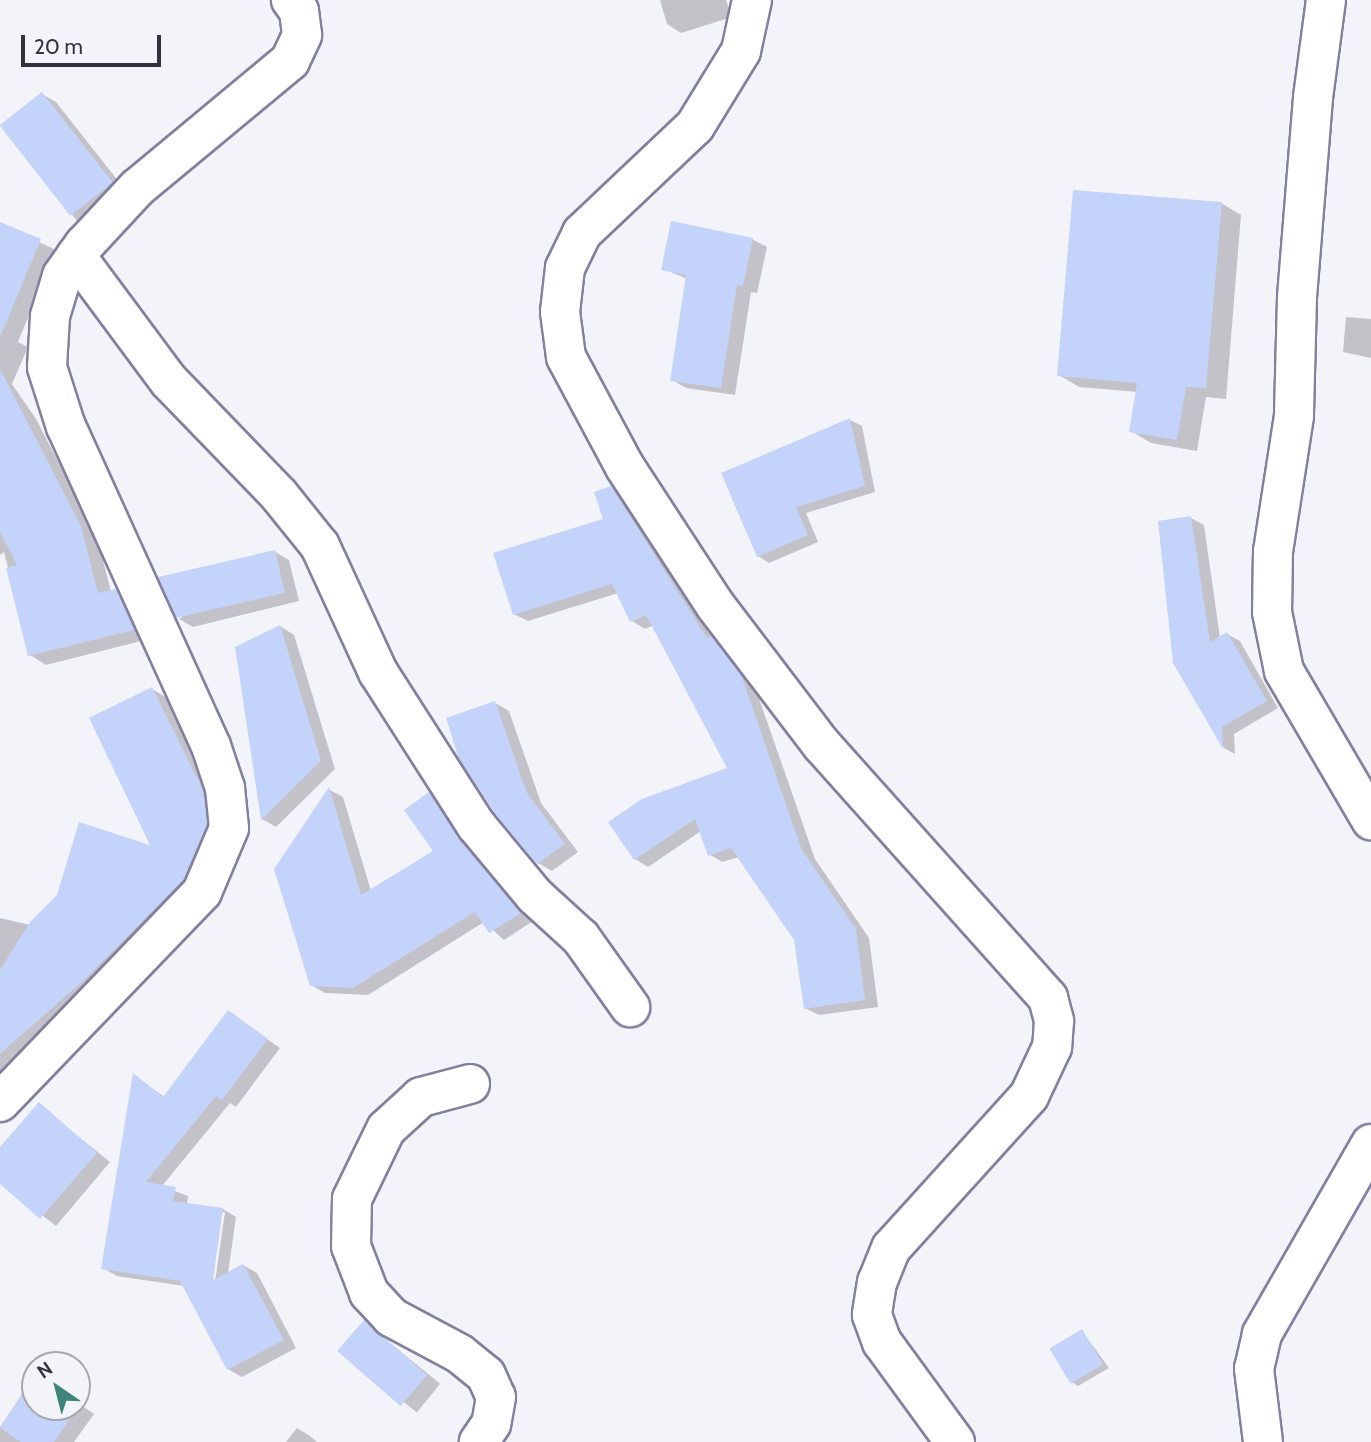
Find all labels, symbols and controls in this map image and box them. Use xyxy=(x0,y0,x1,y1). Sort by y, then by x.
scale bar xyxy=(24,21,164,65)
text: 20 m xyxy=(34,34,83,59)
north arrow xyxy=(21,1351,91,1421)
text: N xyxy=(33,1357,57,1383)

